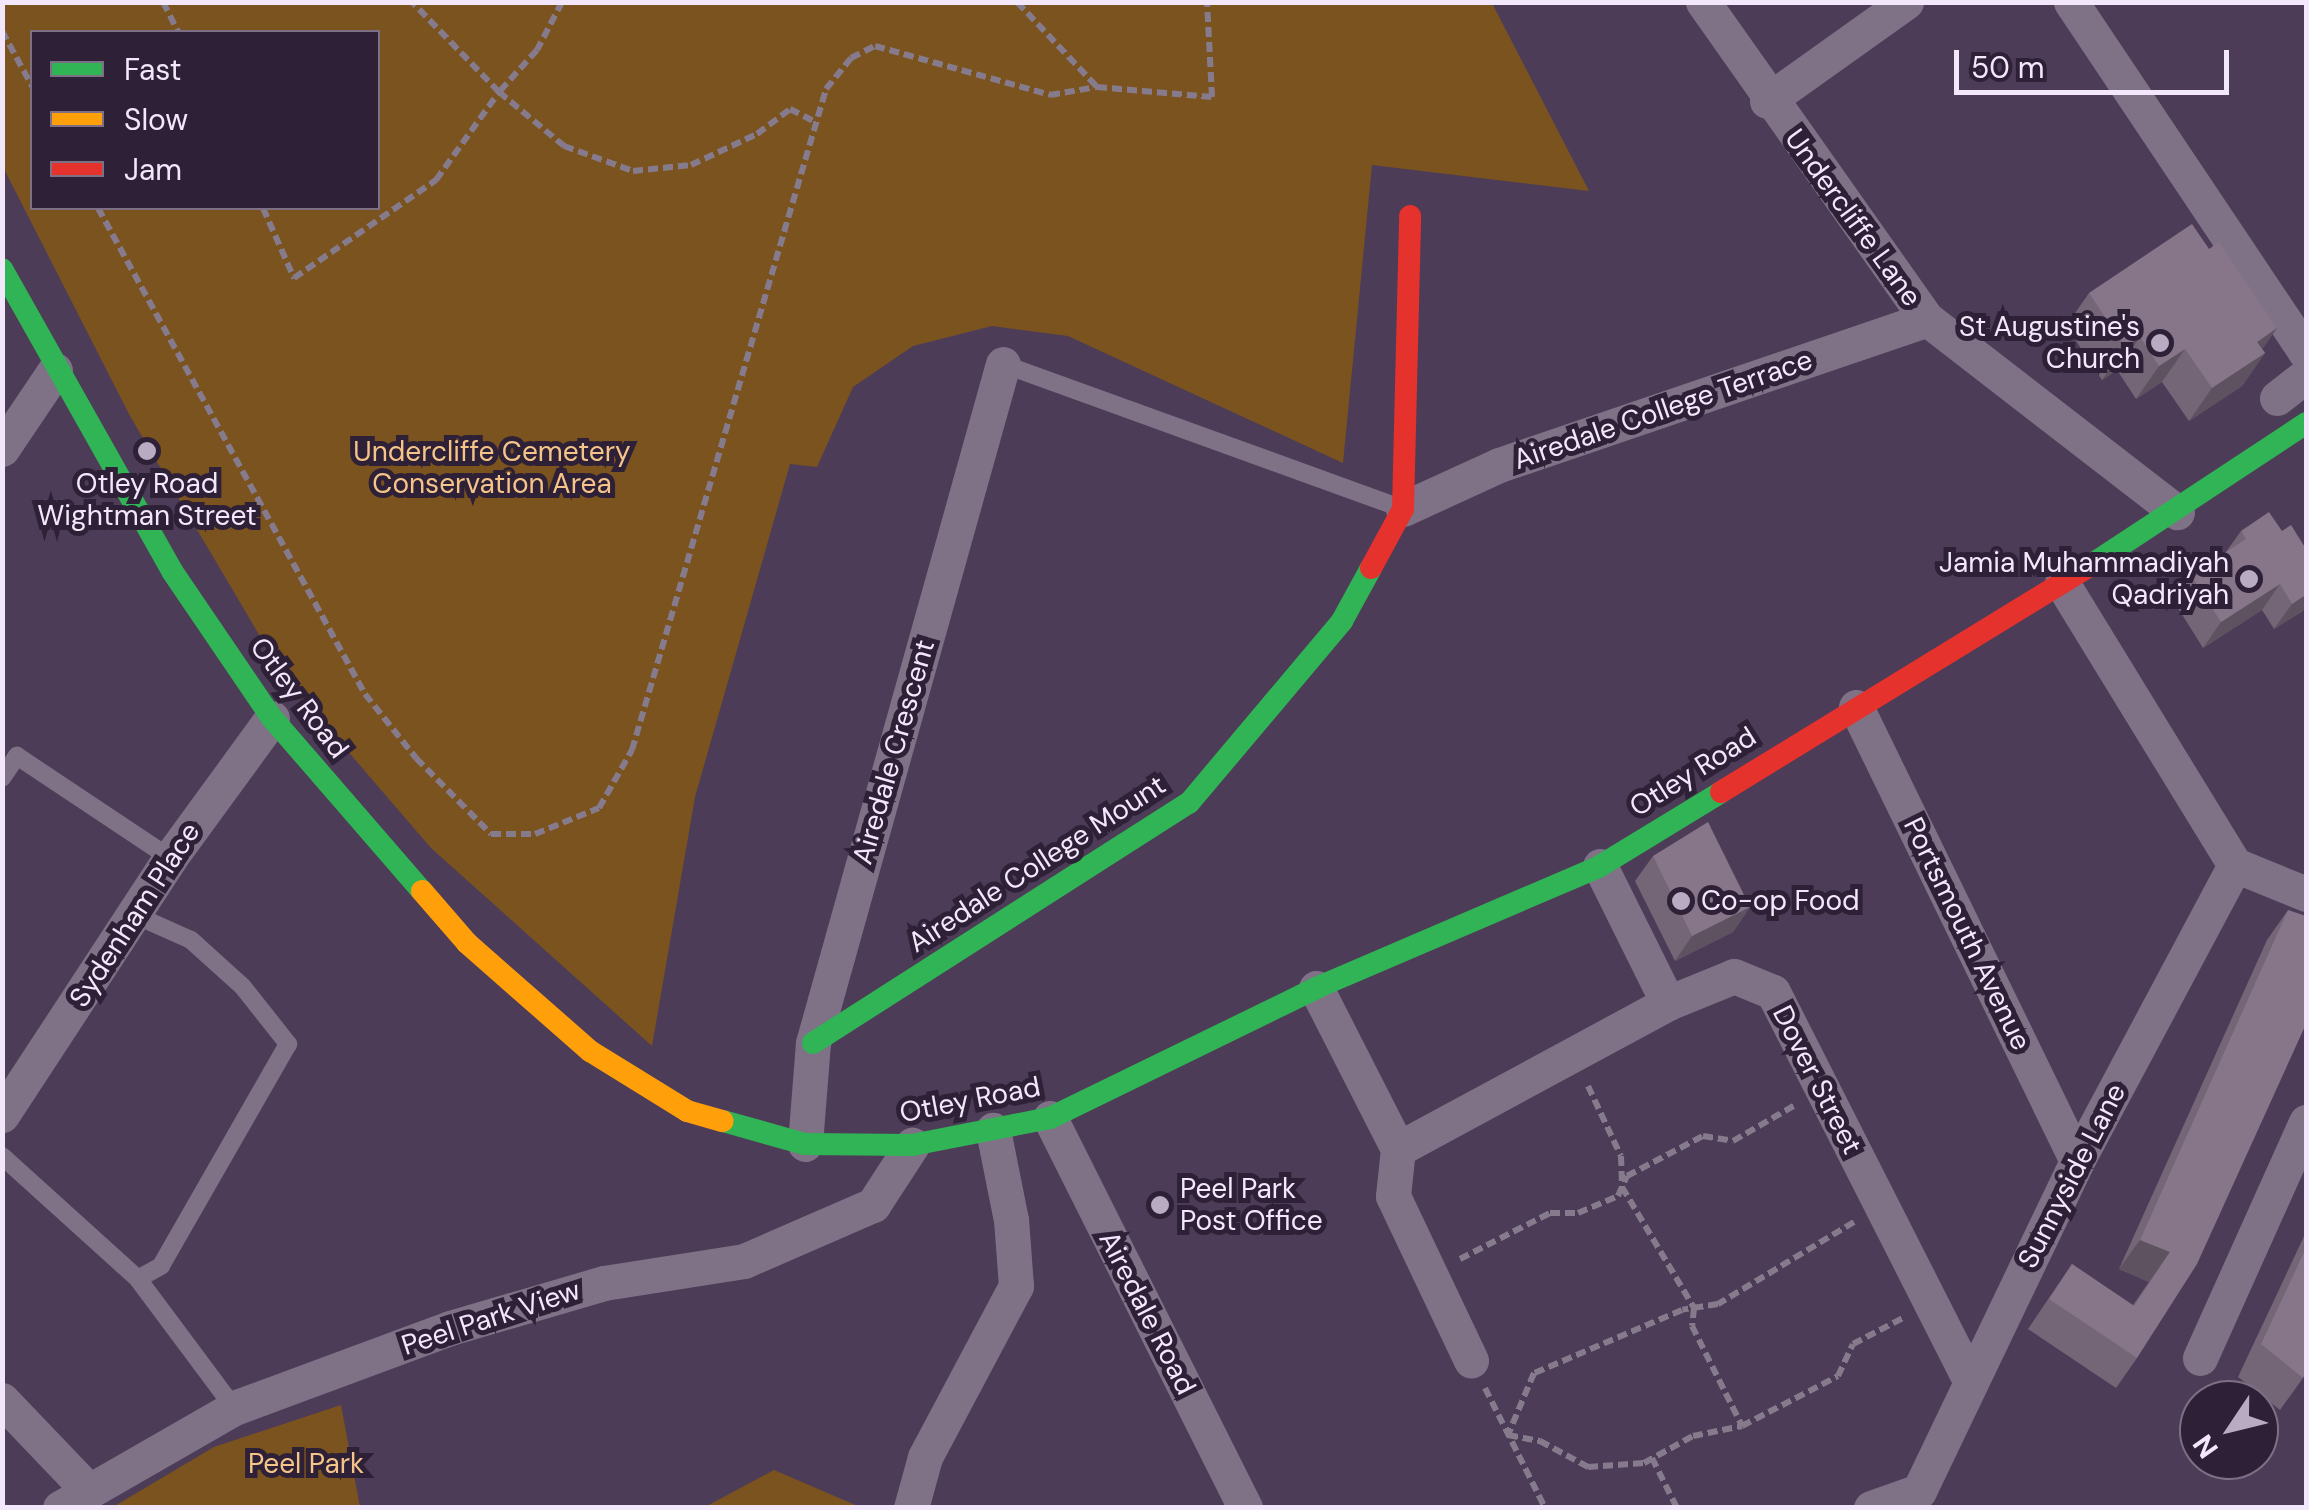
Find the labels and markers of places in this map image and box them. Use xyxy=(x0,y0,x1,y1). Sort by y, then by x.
place label: St Augustine's Church xyxy=(1959,310,2140,376)
marker: St Augustine's Church xyxy=(2149,332,2171,354)
marker: Otley Road Wightman Street xyxy=(136,440,158,462)
place label: Otley Road Wightman Street xyxy=(37,467,257,533)
place label: Jamia Muhammadiyah Qadriyah xyxy=(1939,546,2229,612)
marker: Jamia Muhammadiyah Qadriyah xyxy=(2238,568,2260,590)
place label: Co-op Food xyxy=(1701,884,1860,918)
marker: Co-op Food xyxy=(1670,890,1692,912)
place label: Peel Park Post Office xyxy=(1180,1172,1323,1238)
marker: Peel Park Post Office xyxy=(1149,1194,1171,1216)

